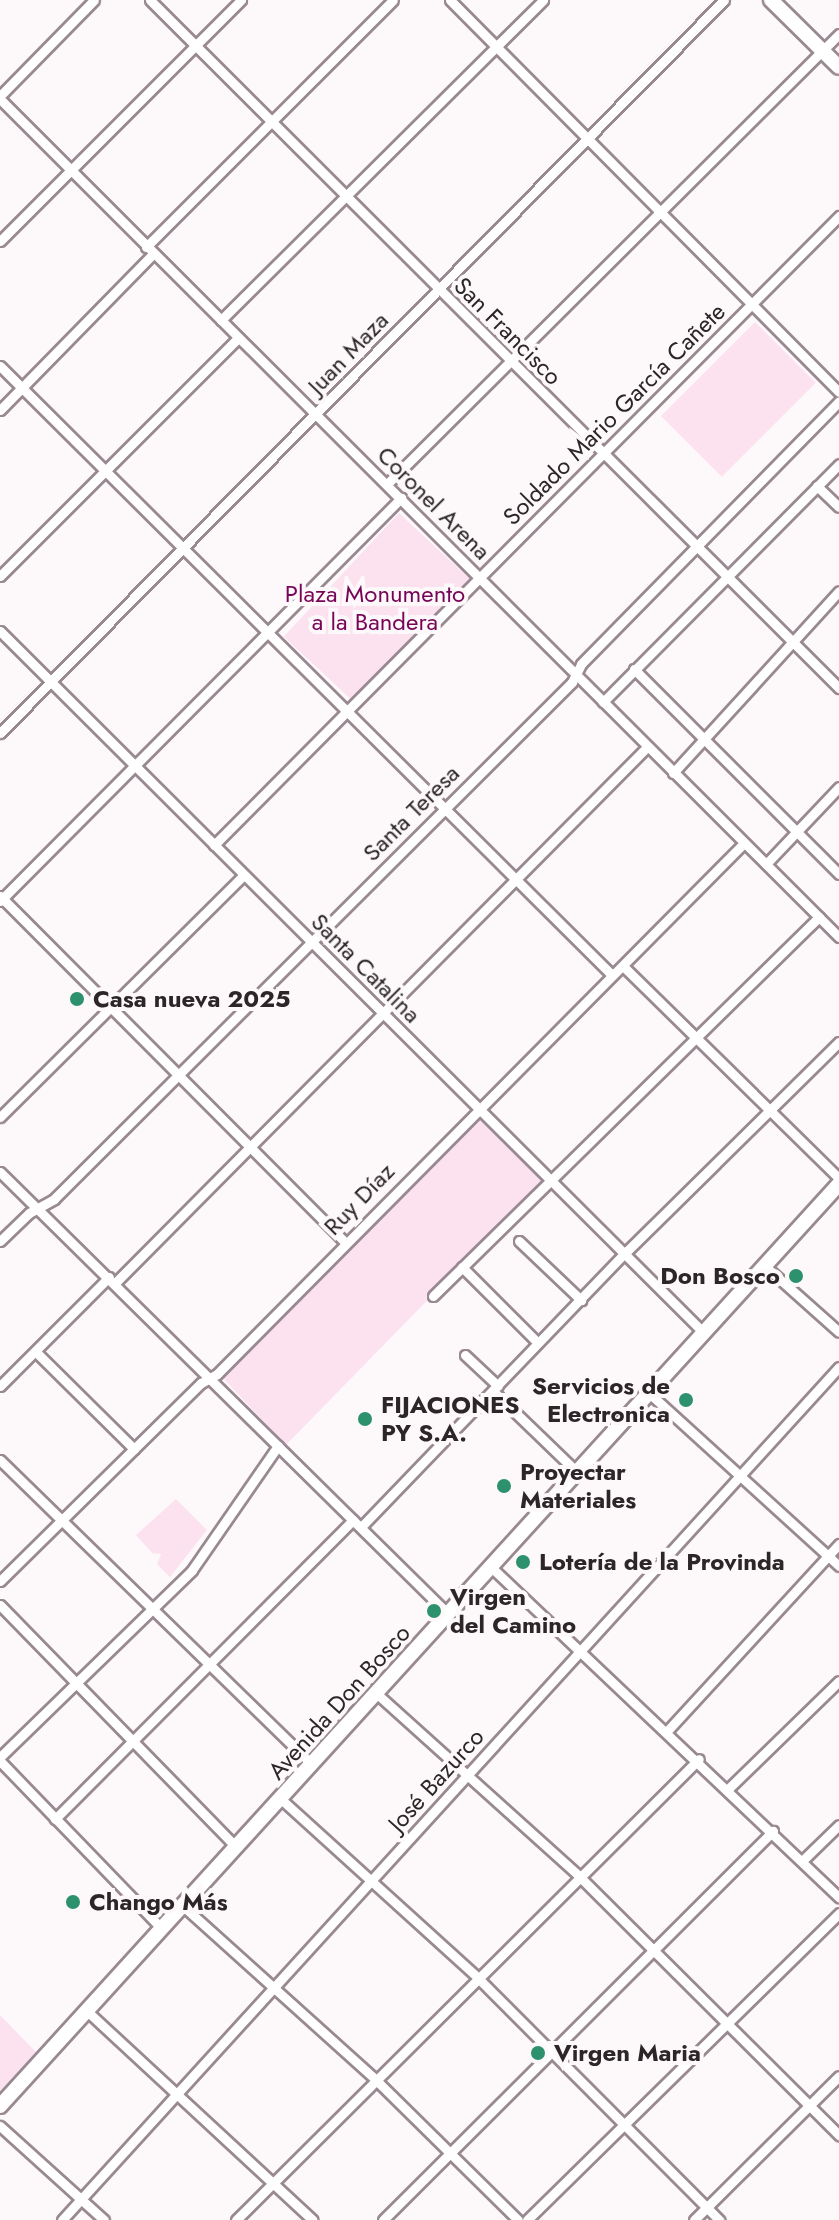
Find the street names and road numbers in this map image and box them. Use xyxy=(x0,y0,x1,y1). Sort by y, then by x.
street label: San Francisco xyxy=(448,271,568,391)
street label: Soldado Mario García Cañete xyxy=(497,297,731,531)
street label: Juan Maza xyxy=(302,306,394,400)
street label: Coronel Arena xyxy=(371,440,497,566)
street label: Santa Teresa xyxy=(357,759,465,867)
street label: Santa Catalina xyxy=(305,907,427,1029)
street label: Ruy Díaz xyxy=(318,1157,400,1241)
street label: Avenida Don Bosco xyxy=(262,1619,416,1785)
street label: José Bazurco xyxy=(382,1722,490,1838)

